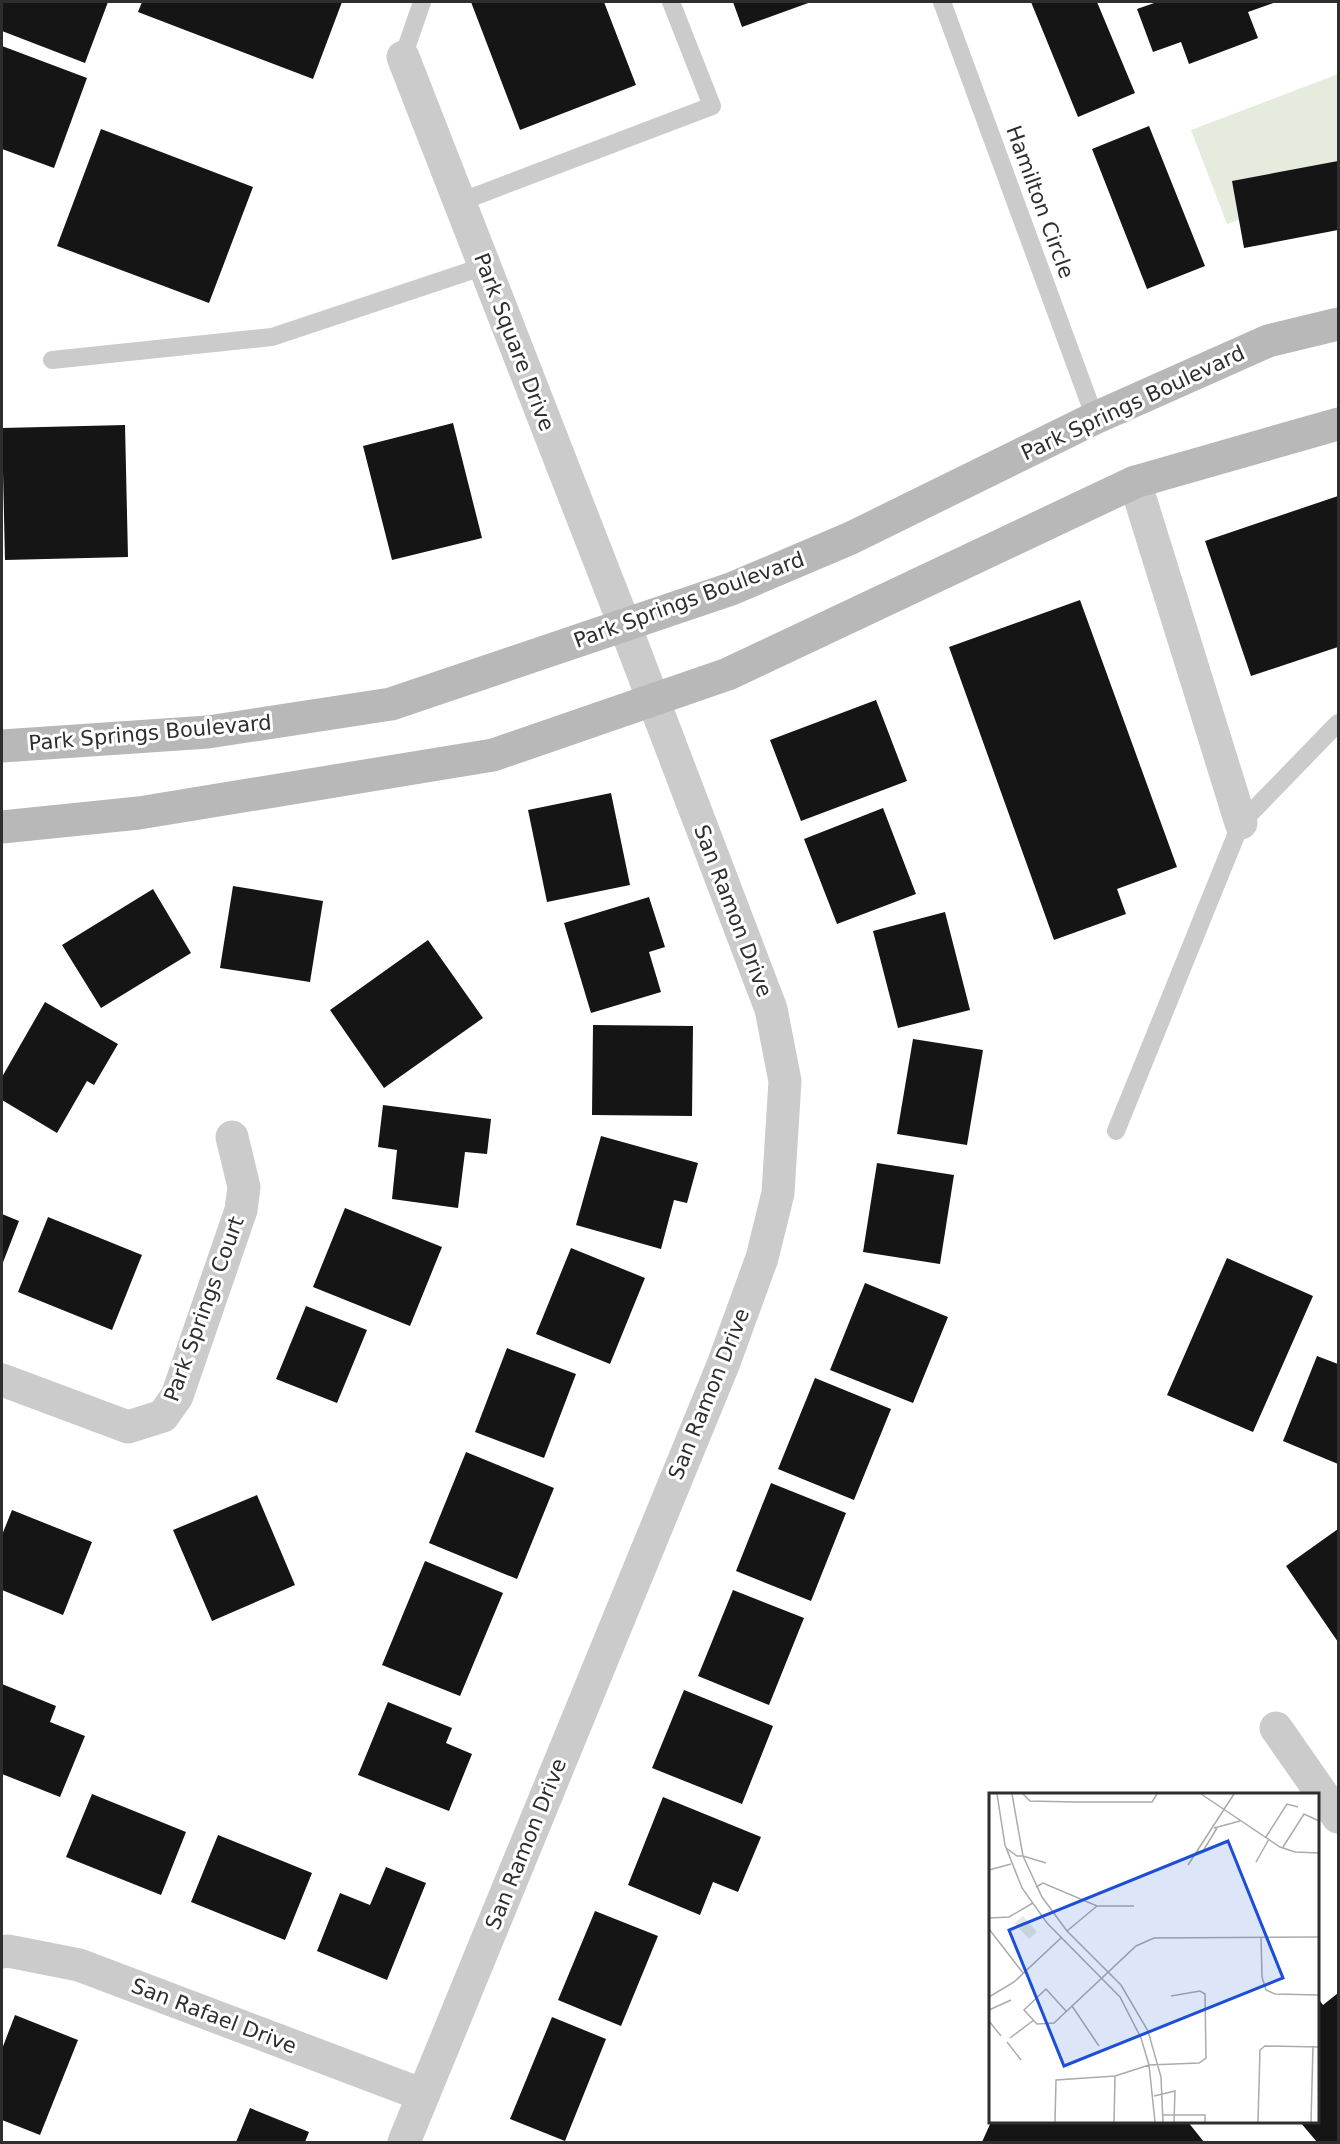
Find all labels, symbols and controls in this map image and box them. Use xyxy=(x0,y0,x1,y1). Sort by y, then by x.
street label: Hamilton Circle xyxy=(1001,122,1079,282)
street label: Park Square Drive xyxy=(469,250,559,434)
street label: Park Springs Boulevard xyxy=(1018,341,1248,465)
street label: Park Springs Boulevard xyxy=(570,547,808,653)
street label: Park Springs Boulevard xyxy=(28,710,272,756)
street label: San Ramon Drive xyxy=(689,822,777,1000)
street label: Park Springs Court xyxy=(159,1213,249,1405)
street label: San Ramon Drive xyxy=(664,1305,754,1483)
street label: San Ramon Drive xyxy=(481,1755,571,1933)
inset map xyxy=(989,1793,1319,2123)
street label: San Rafael Drive xyxy=(128,1973,300,2059)

